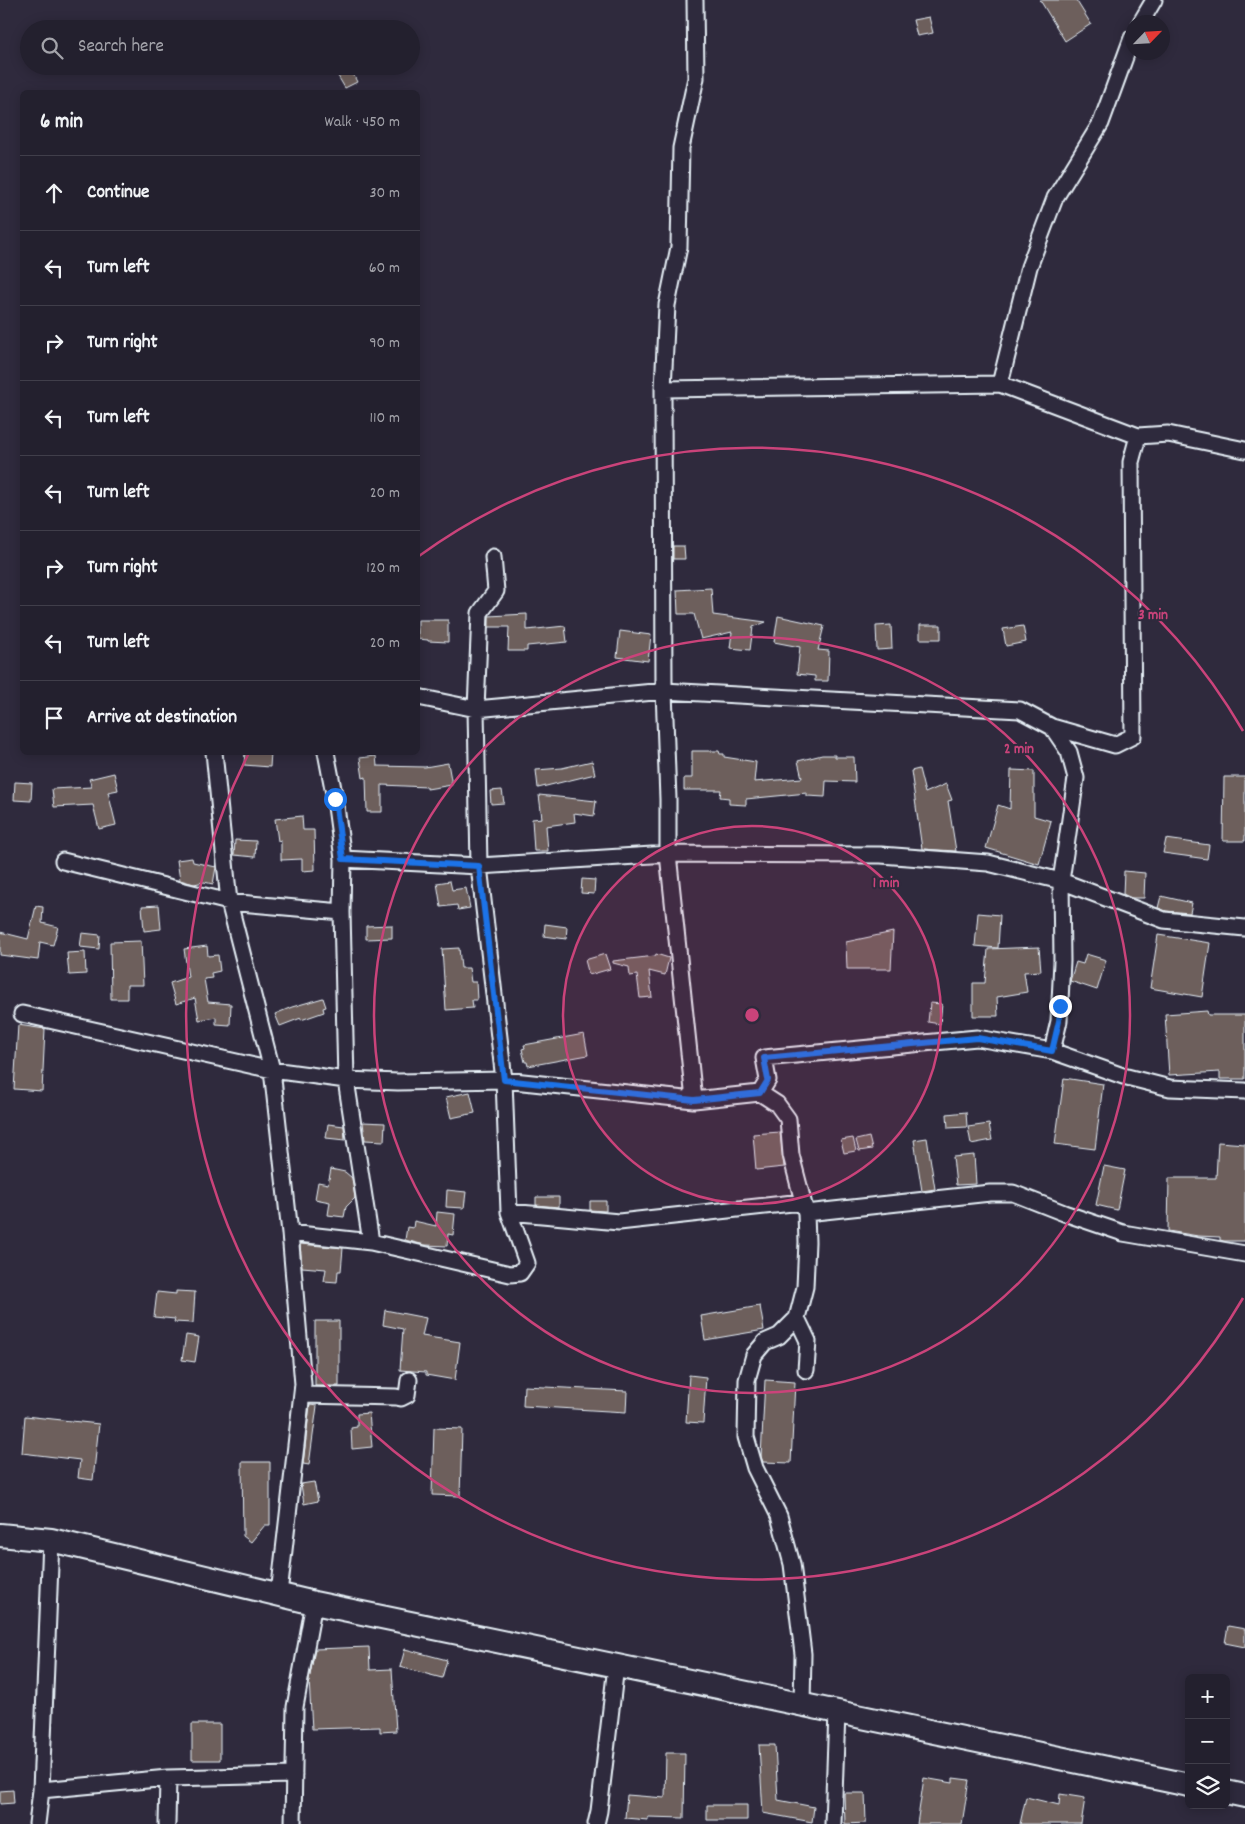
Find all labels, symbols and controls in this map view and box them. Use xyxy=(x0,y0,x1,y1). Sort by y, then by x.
north arrow xyxy=(1125,15,1170,60)
search box xyxy=(20,20,420,75)
icon: search xyxy=(38,34,66,62)
text: Search here xyxy=(78,34,164,61)
text: 6 min xyxy=(40,108,83,138)
text: Walk · 450 m xyxy=(325,111,400,134)
icon: ahead xyxy=(40,179,68,207)
text: Continue xyxy=(87,180,149,207)
text: 30 m xyxy=(370,182,400,205)
icon: left xyxy=(40,254,68,282)
text: Turn left xyxy=(87,255,150,282)
text: 60 m xyxy=(369,257,400,280)
icon: right xyxy=(40,329,68,357)
text: Turn right xyxy=(87,330,158,357)
text: 90 m xyxy=(369,332,400,355)
icon: left xyxy=(40,404,68,432)
text: Turn left xyxy=(87,405,150,432)
text: 110 m xyxy=(370,407,400,430)
icon: left xyxy=(40,479,68,507)
text: Turn left xyxy=(87,480,150,507)
text: 20 m xyxy=(370,482,400,505)
icon: right xyxy=(40,554,68,582)
text: Turn right xyxy=(87,555,158,582)
text: 120 m xyxy=(366,557,400,580)
text: 3 min xyxy=(1138,605,1168,627)
icon: left xyxy=(40,629,68,657)
text: Turn left xyxy=(87,630,150,657)
text: 20 m xyxy=(370,632,400,655)
icon: arrive xyxy=(40,704,68,732)
text: Arrive at destination xyxy=(87,705,237,732)
text: 2 min xyxy=(1004,739,1034,761)
route start xyxy=(324,788,347,811)
text: 1 min xyxy=(873,873,899,895)
route end xyxy=(1049,995,1072,1018)
centre of rings xyxy=(743,1006,761,1024)
map controls xyxy=(1185,1674,1230,1809)
button: + xyxy=(1185,1674,1230,1719)
button: − xyxy=(1185,1719,1230,1764)
button: layers xyxy=(1185,1764,1230,1809)

